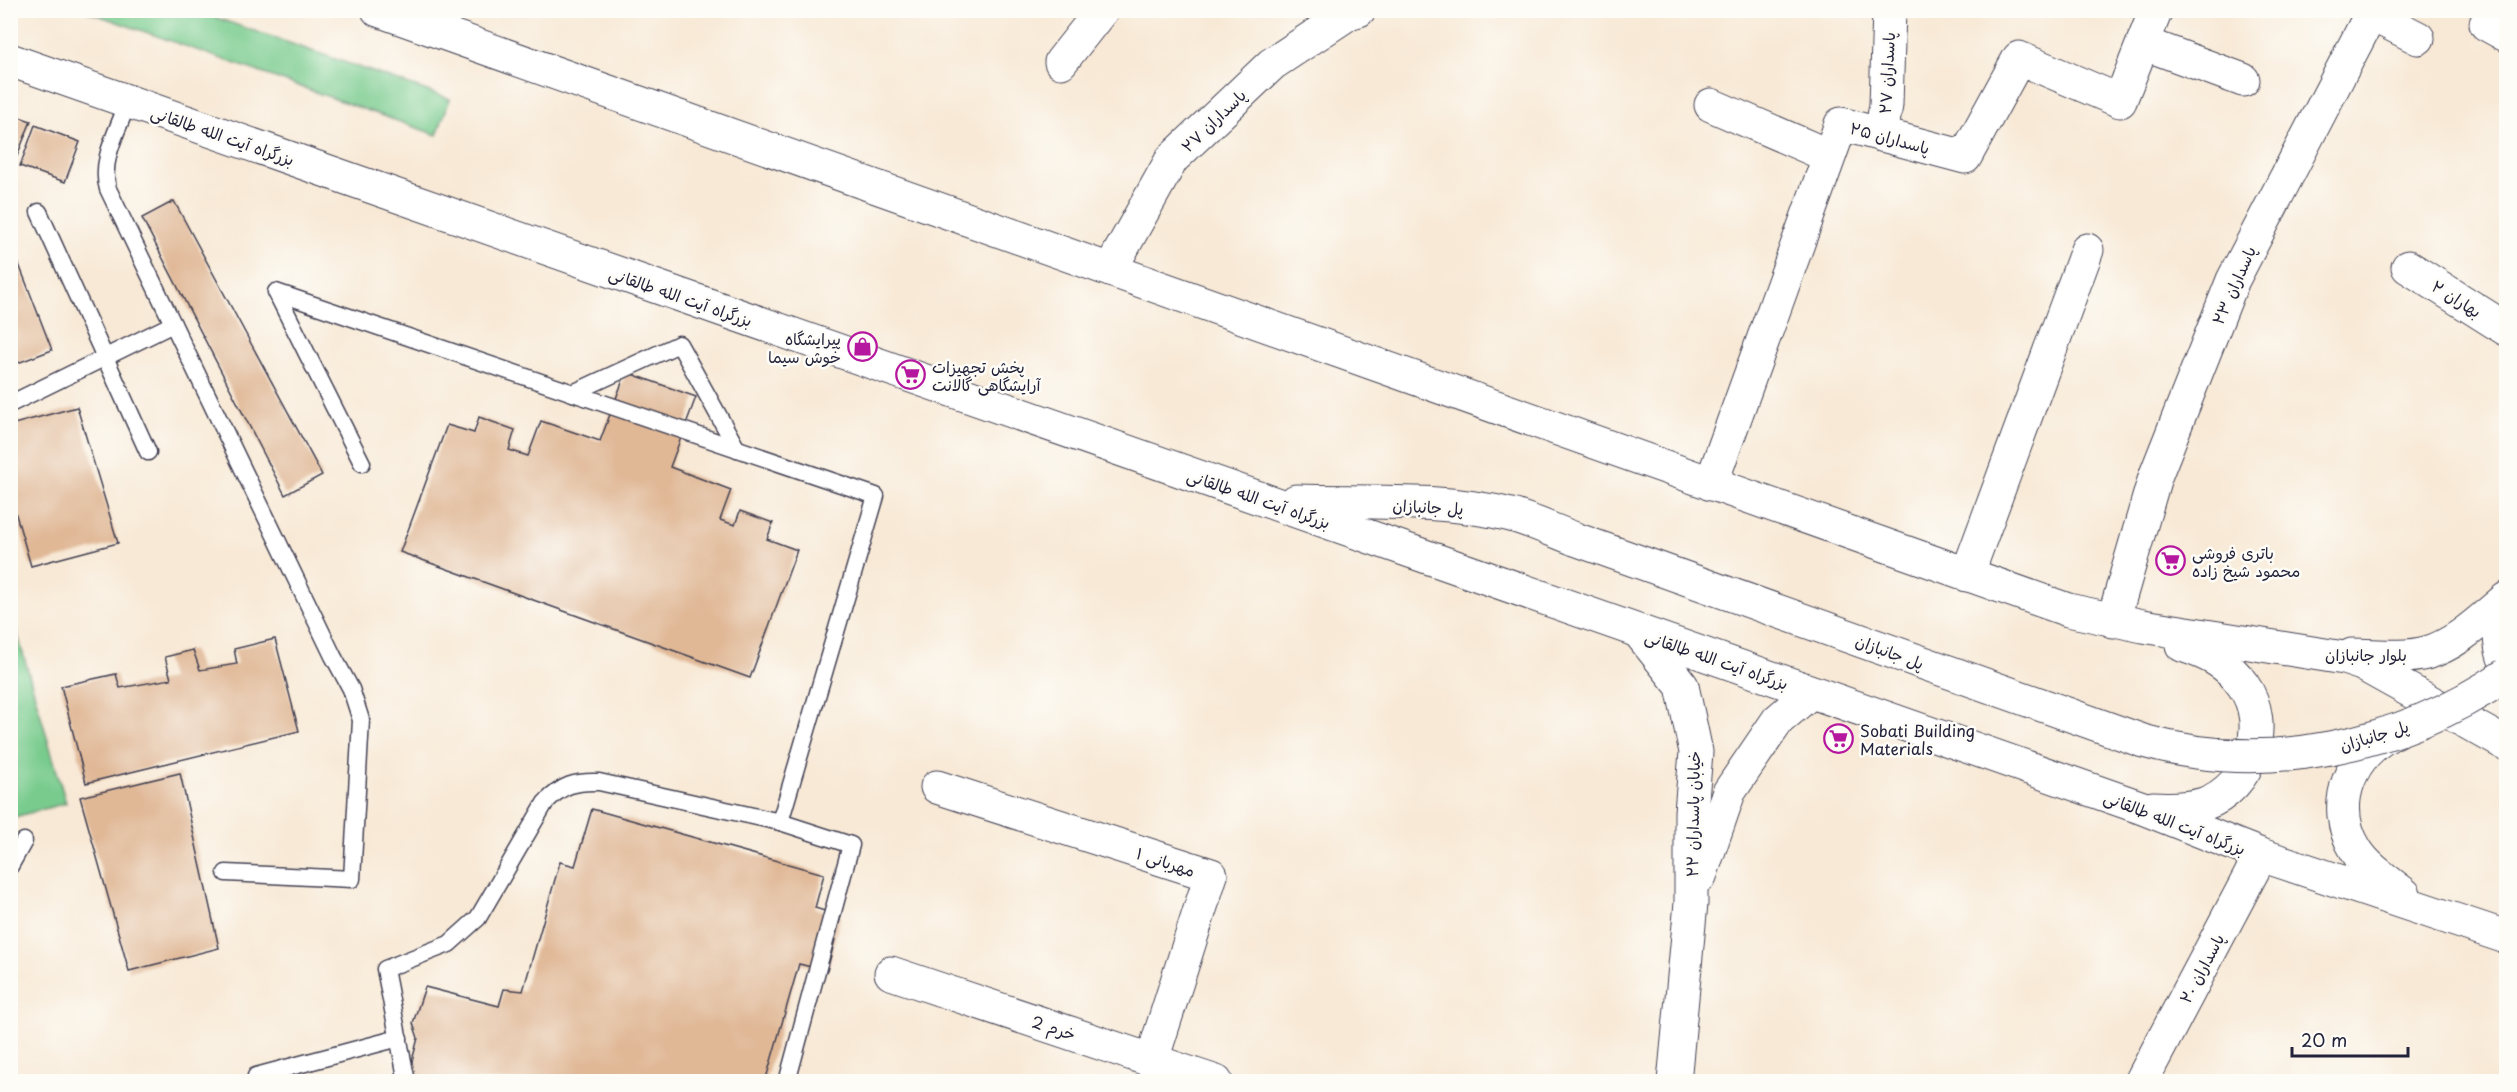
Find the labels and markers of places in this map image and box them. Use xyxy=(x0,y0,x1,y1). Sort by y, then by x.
place label: پیرایشگاه خوش سیما xyxy=(768,326,841,368)
shop icon: پیرایشگاه خوش سیما xyxy=(846,331,878,363)
place label: پخش تجهیزات آرایشگاهی گالانت xyxy=(932,354,1041,396)
supermarket icon: پخش تجهیزات آرایشگاهی گالانت xyxy=(895,359,927,391)
place label: باتری فروشی محمود شیخ زاده xyxy=(2192,540,2300,582)
supermarket icon: باتری فروشی محمود شیخ زاده xyxy=(2155,545,2187,577)
place label: Sobati Building Materials xyxy=(1860,718,1975,760)
supermarket icon: Sobati Building Materials xyxy=(1823,723,1855,755)

